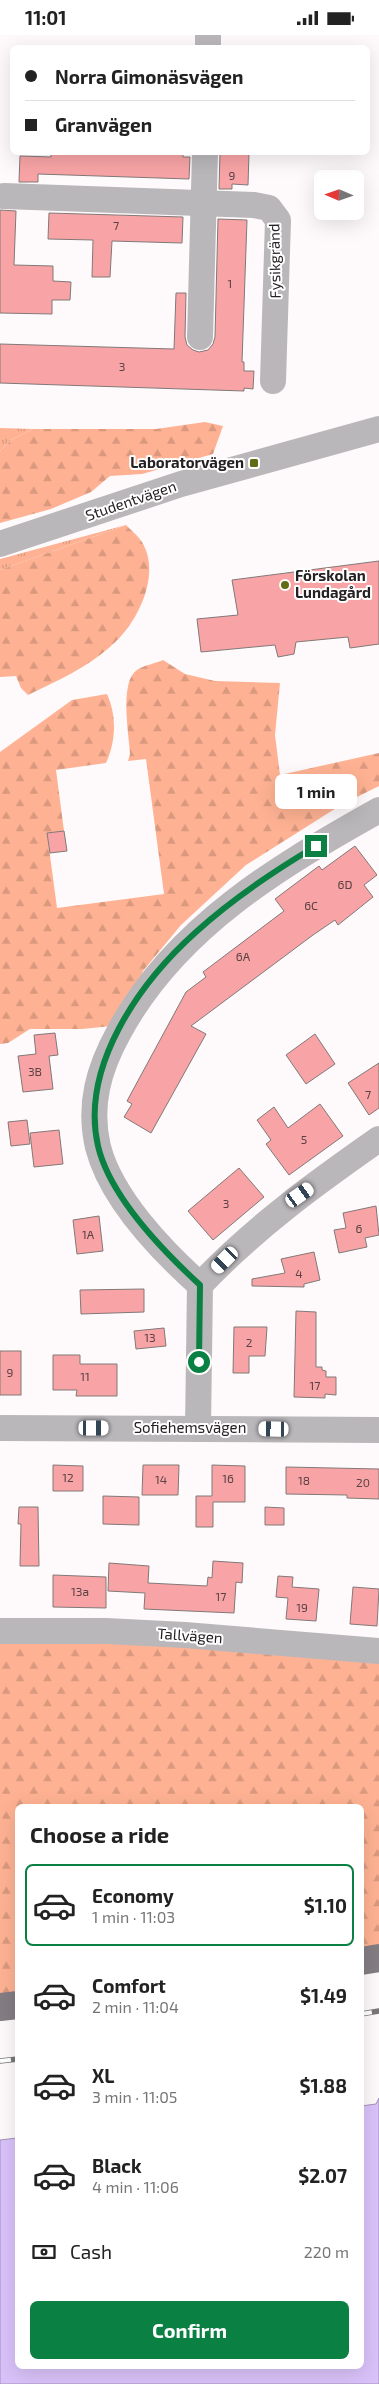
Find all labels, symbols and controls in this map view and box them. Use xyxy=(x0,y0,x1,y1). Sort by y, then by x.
text: 11:01 xyxy=(25,6,67,29)
text: Norra Gimonäsvägen xyxy=(55,65,243,88)
text: Granvägen xyxy=(55,113,152,136)
house number: 9 xyxy=(229,168,236,182)
north arrow xyxy=(314,170,364,220)
map controls xyxy=(314,170,364,220)
house number: 7 xyxy=(113,218,119,232)
street label: Fysikgränd xyxy=(264,223,284,299)
house number: 1 xyxy=(228,276,232,290)
house number: 3 xyxy=(119,359,125,373)
place label: Laboratorvägen xyxy=(130,453,244,471)
marker: Laboratorvägen xyxy=(248,457,260,469)
street label: Studentvägen xyxy=(83,476,178,524)
place label: Förskolan Lundagård xyxy=(295,566,371,601)
marker: Förskolan Lundagård xyxy=(279,579,291,591)
callout: 1 min xyxy=(275,773,357,809)
text: 1 min xyxy=(297,782,335,801)
route end xyxy=(305,835,327,857)
house number: 6D xyxy=(338,877,352,891)
house number: 6C xyxy=(304,898,318,912)
house number: 6A xyxy=(236,949,251,963)
house number: 3B xyxy=(28,1064,42,1078)
house number: 7 xyxy=(365,1087,371,1101)
house number: 5 xyxy=(301,1132,307,1146)
car xyxy=(283,1180,316,1210)
house number: 3 xyxy=(223,1196,229,1210)
house number: 6 xyxy=(356,1221,363,1235)
house number: 1A xyxy=(82,1227,95,1241)
car xyxy=(209,1244,240,1276)
house number: 4 xyxy=(295,1266,303,1280)
house number: 13 xyxy=(144,1330,156,1344)
house number: 2 xyxy=(246,1335,253,1349)
route start xyxy=(188,1351,210,1373)
house number: 9 xyxy=(7,1365,14,1379)
house number: 11 xyxy=(80,1369,90,1383)
house number: 17 xyxy=(310,1378,320,1392)
street label: Sofiehemsvägen xyxy=(134,1418,246,1436)
car xyxy=(79,1421,109,1436)
car xyxy=(258,1421,289,1437)
house number: 12 xyxy=(62,1470,74,1484)
house number: 16 xyxy=(222,1471,234,1485)
house number: 14 xyxy=(155,1472,167,1486)
house number: 18 xyxy=(298,1473,310,1487)
house number: 20 xyxy=(356,1475,370,1489)
house number: 13a xyxy=(71,1584,89,1598)
house number: 17 xyxy=(216,1589,226,1603)
house number: 19 xyxy=(296,1600,308,1614)
street label: Tallvägen xyxy=(157,1624,223,1646)
text: Choose a ride xyxy=(30,1821,169,1847)
icon: car xyxy=(32,1883,77,1928)
text: Economy xyxy=(92,1884,174,1907)
text: $1.10 xyxy=(304,1894,347,1917)
text: 1 min · 11:03 xyxy=(92,1907,175,1926)
icon: car xyxy=(32,1973,77,2018)
text: Comfort xyxy=(92,1974,166,1997)
text: $1.49 xyxy=(300,1984,347,2007)
text: 2 min · 11:04 xyxy=(92,1997,179,2016)
icon: car xyxy=(32,2063,77,2108)
text: XL xyxy=(92,2064,114,2087)
text: $1.88 xyxy=(299,2074,347,2097)
text: 3 min · 11:05 xyxy=(92,2087,177,2106)
icon: car xyxy=(32,2153,77,2198)
text: Black xyxy=(92,2154,142,2177)
text: $2.07 xyxy=(298,2164,347,2187)
text: 4 min · 11:06 xyxy=(92,2177,179,2196)
icon: cash xyxy=(30,2238,58,2266)
text: Cash xyxy=(70,2240,112,2263)
text: 220 m xyxy=(304,2242,349,2261)
button: Confirm xyxy=(30,2301,349,2359)

